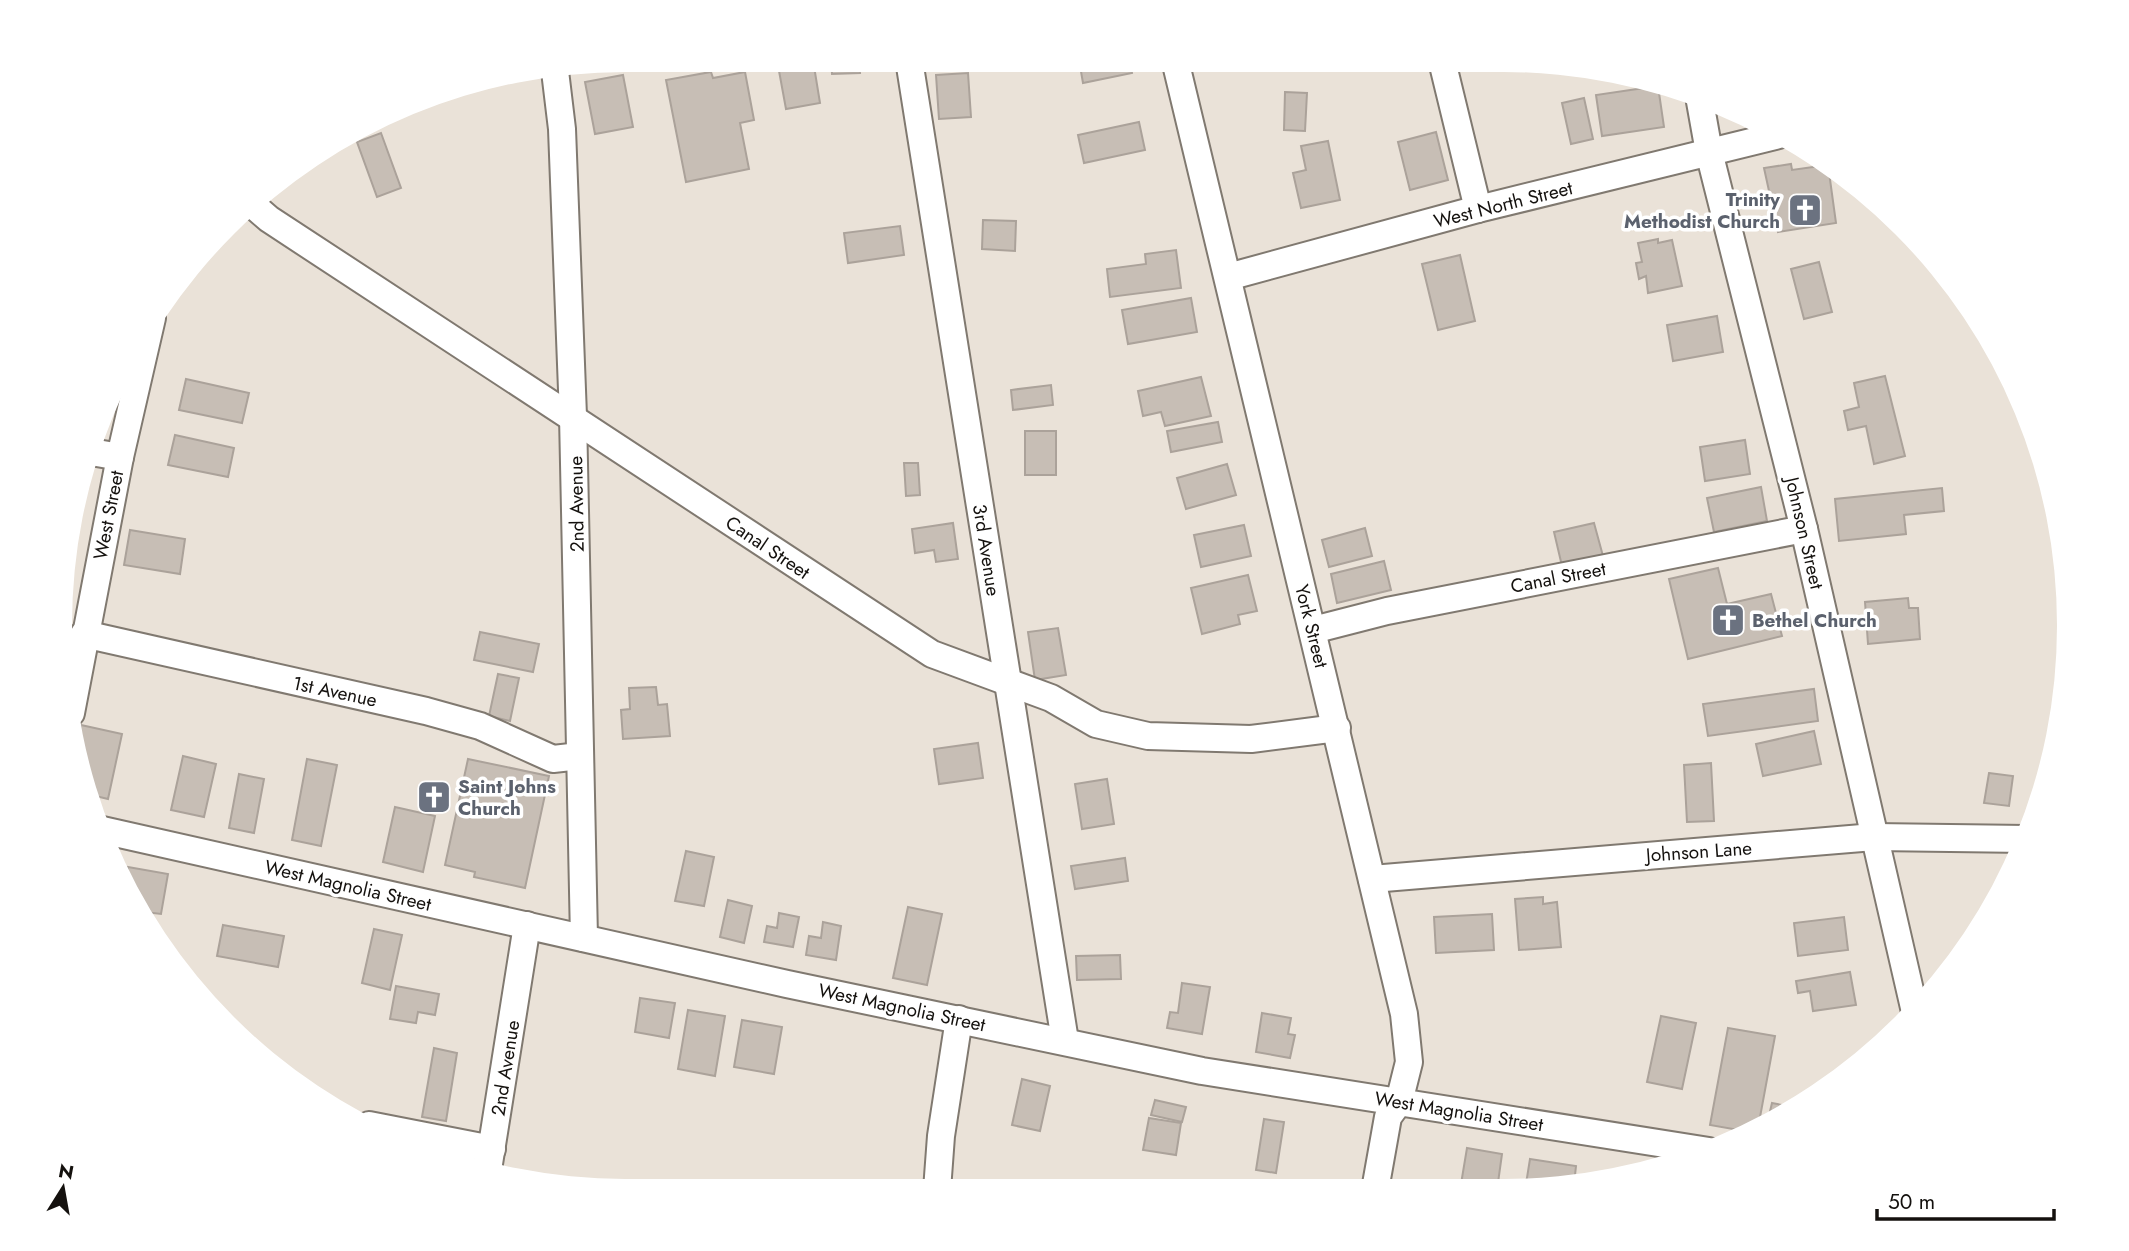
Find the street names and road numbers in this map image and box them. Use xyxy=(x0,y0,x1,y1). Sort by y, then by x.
street label: West North Street xyxy=(1431,174,1576,235)
street label: 2nd Avenue xyxy=(562,455,591,552)
street label: West Street xyxy=(87,468,130,562)
street label: Johnson Street xyxy=(1778,472,1831,592)
street label: 3rd Avenue xyxy=(966,502,1007,598)
street label: Canal Street xyxy=(720,509,816,586)
street label: Canal Street xyxy=(1508,555,1609,600)
street label: York Street xyxy=(1288,582,1335,671)
street label: 1st Avenue xyxy=(290,669,380,714)
street label: Johnson Lane xyxy=(1642,834,1753,869)
street label: West Magnolia Street xyxy=(262,853,434,918)
street label: West Magnolia Street xyxy=(816,977,988,1038)
street label: 2nd Avenue xyxy=(485,1018,526,1118)
street label: West Magnolia Street xyxy=(1373,1085,1546,1138)

